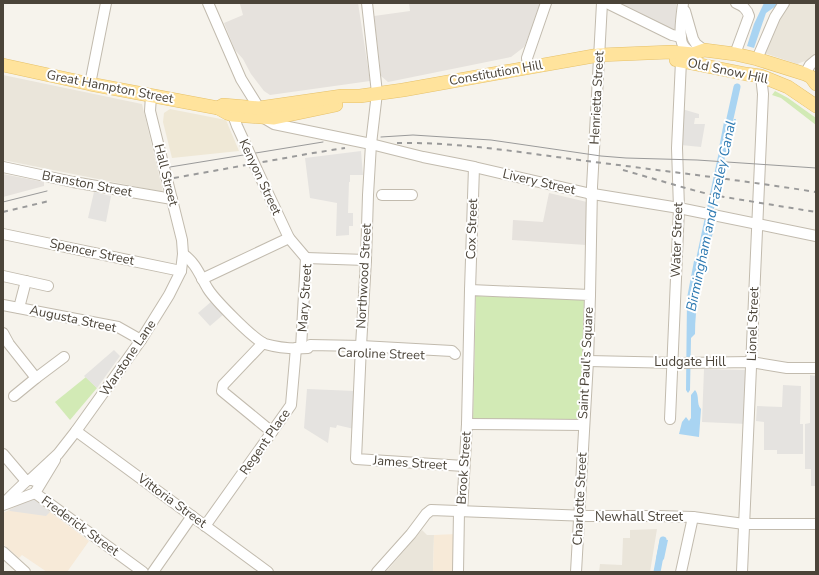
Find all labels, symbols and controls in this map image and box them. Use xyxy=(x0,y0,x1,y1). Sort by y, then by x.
street label: Henrietta Street xyxy=(586,50,608,145)
street label: Old Snow Hill xyxy=(686,54,770,88)
street label: Constitution Hill xyxy=(448,56,544,90)
street label: Great Hampton Street xyxy=(45,66,175,108)
water label: Birmingham and Fazeley Canal xyxy=(682,119,740,313)
street label: Kenyon Street xyxy=(234,136,286,218)
street label: Hall Street xyxy=(150,142,182,208)
street label: Livery Street xyxy=(501,165,578,199)
street label: Branston Street xyxy=(40,166,134,202)
street label: Cox Street xyxy=(462,198,482,260)
street label: Water Street xyxy=(667,202,687,278)
street label: Northwood Street xyxy=(352,222,376,329)
street label: Spencer Street xyxy=(48,234,136,270)
street label: Mary Street xyxy=(294,263,316,333)
street label: Lionel Street xyxy=(743,286,763,361)
street label: Augusta Street xyxy=(28,301,118,337)
street label: Saint Paul's Square xyxy=(574,306,598,420)
street label: Warstone Lane xyxy=(96,316,160,400)
street label: Caroline Street xyxy=(337,343,425,365)
street label: Ludgate Hill xyxy=(654,353,726,371)
street label: Regent Place xyxy=(236,405,295,479)
street label: Brook Street xyxy=(452,430,476,505)
street label: James Street xyxy=(371,451,448,475)
street label: Charlotte Street xyxy=(569,452,591,546)
street label: Vittoria Street xyxy=(133,469,211,532)
street label: Frederick Street xyxy=(38,492,123,561)
street label: Newhall Street xyxy=(595,508,684,526)

